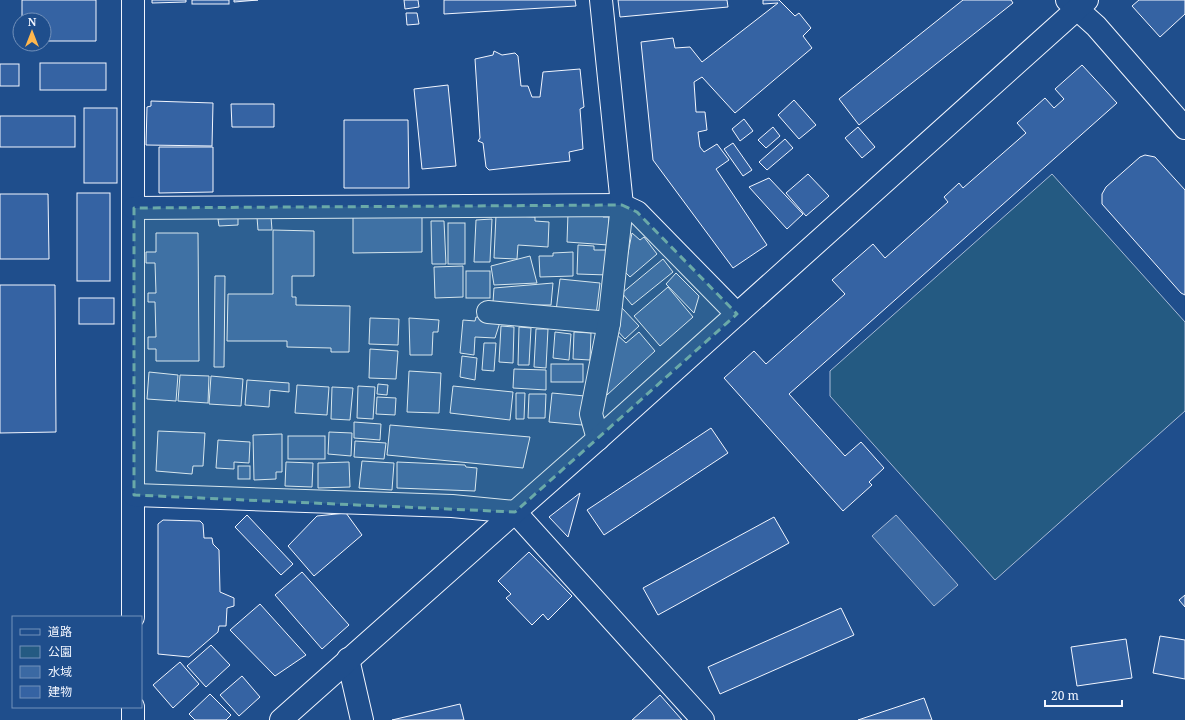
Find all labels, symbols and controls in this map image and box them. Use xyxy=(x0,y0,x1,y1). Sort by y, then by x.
north arrow xyxy=(12,12,52,52)
text: N xyxy=(28,14,37,29)
legend xyxy=(12,616,142,708)
text: 道路 xyxy=(48,623,72,640)
text: 公園 xyxy=(48,643,72,660)
text: 水域 xyxy=(48,663,72,680)
scale bar xyxy=(1045,682,1122,708)
text: 建物 xyxy=(48,683,72,700)
text: 20 m xyxy=(1051,687,1079,704)

